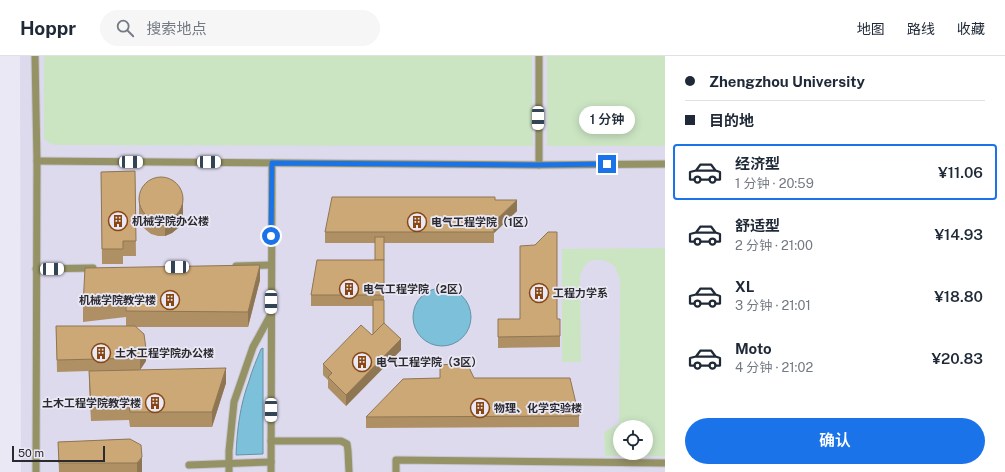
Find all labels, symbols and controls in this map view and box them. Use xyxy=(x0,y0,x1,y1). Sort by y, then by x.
search box xyxy=(100,10,380,46)
text: Hoppr xyxy=(20,17,76,39)
icon: search xyxy=(114,17,136,39)
text: 搜索地点 xyxy=(146,20,206,37)
text: 地图 xyxy=(857,21,885,37)
text: 路线 xyxy=(907,21,935,37)
text: 收藏 xyxy=(957,21,985,37)
text: Zhengzhou University xyxy=(709,73,865,90)
car xyxy=(532,106,544,130)
callout: 1 分钟 xyxy=(579,106,635,134)
text: 1 分钟 xyxy=(590,112,624,127)
text: 目的地 xyxy=(709,112,754,129)
icon: car xyxy=(687,154,723,190)
route end xyxy=(598,155,616,173)
text: 经济型 xyxy=(735,155,780,172)
car xyxy=(119,156,143,168)
car xyxy=(197,156,221,168)
text: ¥11.06 xyxy=(938,164,983,181)
text: 1 分钟 · 20:59 xyxy=(735,176,814,191)
building icon: 机械学院办公楼 xyxy=(107,210,129,232)
building icon: 电气工程学院（1区） xyxy=(406,211,428,233)
place label: 机械学院办公楼 xyxy=(132,215,209,227)
place label: 电气工程学院（1区） xyxy=(431,216,535,228)
icon: car xyxy=(687,216,723,252)
text: 舒适型 xyxy=(735,217,780,234)
text: ¥14.93 xyxy=(934,226,983,243)
route start xyxy=(262,227,280,245)
text: 2 分钟 · 21:00 xyxy=(735,238,813,253)
car xyxy=(165,261,189,273)
car xyxy=(40,263,64,275)
building icon: 电气工程学院（2区） xyxy=(338,278,360,300)
icon: car xyxy=(687,278,723,314)
text: XL xyxy=(735,278,754,295)
building icon: 工程力学系 xyxy=(528,282,550,304)
place label: 电气工程学院（2区） xyxy=(363,283,469,295)
place label: 工程力学系 xyxy=(553,287,608,299)
text: ¥18.80 xyxy=(934,288,983,305)
building icon: 机械学院教学楼 xyxy=(159,289,181,311)
car xyxy=(265,290,277,314)
place label: 机械学院教学楼 xyxy=(79,294,156,306)
text: 3 分钟 · 21:01 xyxy=(735,298,811,313)
icon: car xyxy=(687,340,723,376)
text: Moto xyxy=(735,340,772,357)
building icon: 土木工程学院办公楼 xyxy=(90,342,112,364)
place label: 土木工程学院办公楼 xyxy=(115,347,214,359)
text: ¥20.83 xyxy=(931,350,983,367)
building icon: 电气工程学院（3区） xyxy=(351,351,373,373)
place label: 电气工程学院（3区） xyxy=(376,356,482,368)
text: 4 分钟 · 21:02 xyxy=(735,360,813,375)
building icon: 土木工程学院教学楼 xyxy=(144,392,166,414)
place label: 土木工程学院教学楼 xyxy=(42,397,141,409)
building icon: 物理、化学实验楼 xyxy=(469,397,491,419)
car xyxy=(265,398,277,422)
place label: 物理、化学实验楼 xyxy=(494,402,582,414)
button: 确认 xyxy=(685,418,985,464)
map controls xyxy=(613,420,653,460)
button: locate xyxy=(613,420,653,460)
scale bar xyxy=(12,444,105,463)
text: 50 m xyxy=(18,447,44,459)

